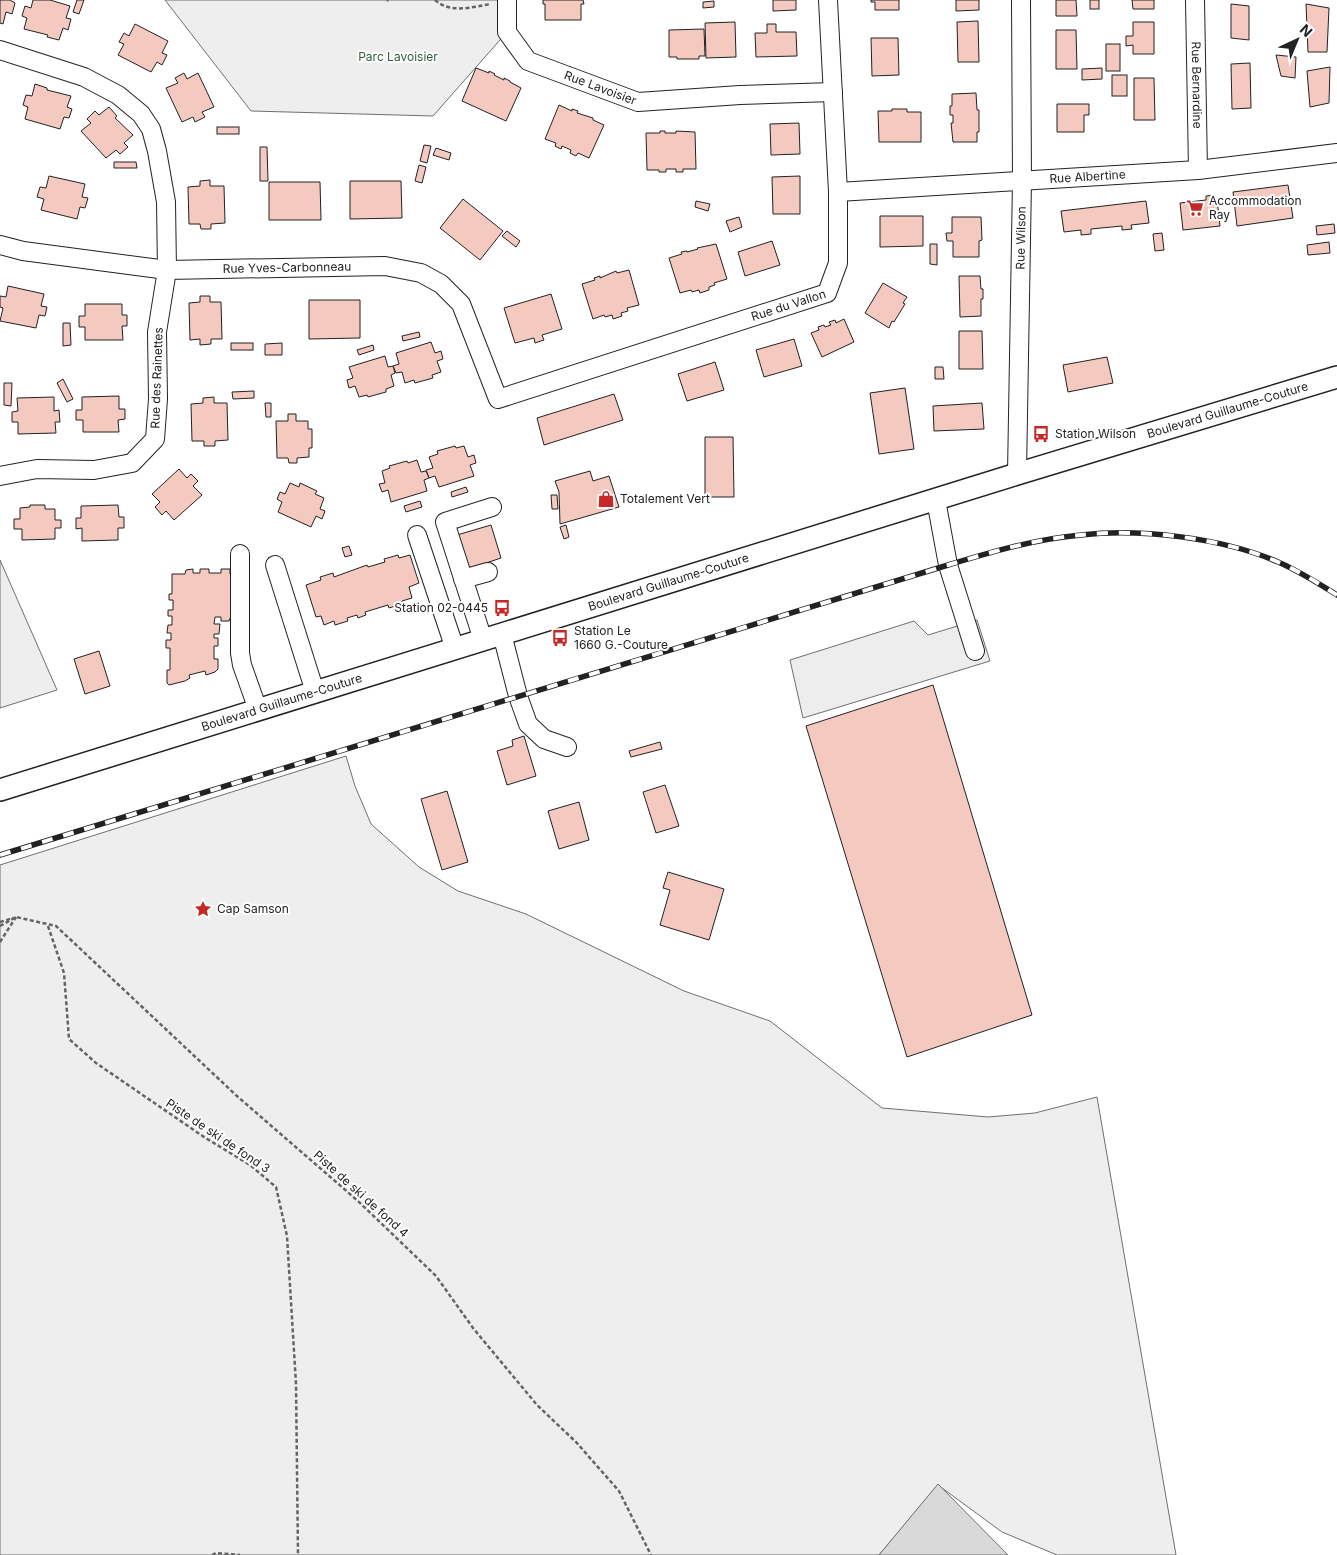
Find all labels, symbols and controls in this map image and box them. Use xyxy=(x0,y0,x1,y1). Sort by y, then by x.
north arrow xyxy=(1272,15,1322,65)
text: N xyxy=(1297,20,1316,40)
street label: Rue Bernardine xyxy=(1189,41,1205,129)
park label: Parc Lavoisier xyxy=(358,49,438,64)
street label: Rue Lavoisier xyxy=(562,67,639,108)
street label: Rue Albertine xyxy=(1049,166,1126,186)
place label: Accommodation Ray xyxy=(1209,193,1302,222)
supermarket icon: Accommodation Ray xyxy=(1185,198,1205,218)
street label: Rue Wilson xyxy=(1012,206,1029,270)
street label: Rue Yves-Carbonneau xyxy=(222,259,351,276)
street label: Rue du Vallon xyxy=(749,286,828,324)
street label: Rue des Rainettes xyxy=(147,327,166,429)
street label: Boulevard Guillaume-Couture xyxy=(1145,378,1310,441)
bus stop icon: Station Wilson xyxy=(1031,424,1051,444)
place label: Station Wilson xyxy=(1055,426,1136,441)
shop icon: Totalement Vert xyxy=(596,489,616,509)
place label: Totalement Vert xyxy=(620,491,710,506)
street label: Boulevard Guillaume-Couture xyxy=(586,550,751,614)
bus stop icon: Station 02-0445 xyxy=(492,598,512,618)
place label: Station 02-0445 xyxy=(394,600,488,615)
place label: Station Le 1660 G.-Couture xyxy=(574,623,668,652)
bus stop icon: Station Le 1660 G.-Couture xyxy=(550,628,570,648)
street label: Boulevard Guillaume-Couture xyxy=(199,670,364,734)
place icon: Cap Samson xyxy=(193,899,213,919)
place label: Cap Samson xyxy=(217,901,289,916)
street label: Piste de ski de fond 3 xyxy=(163,1095,273,1176)
street label: Piste de ski de fond 4 xyxy=(311,1147,412,1240)

